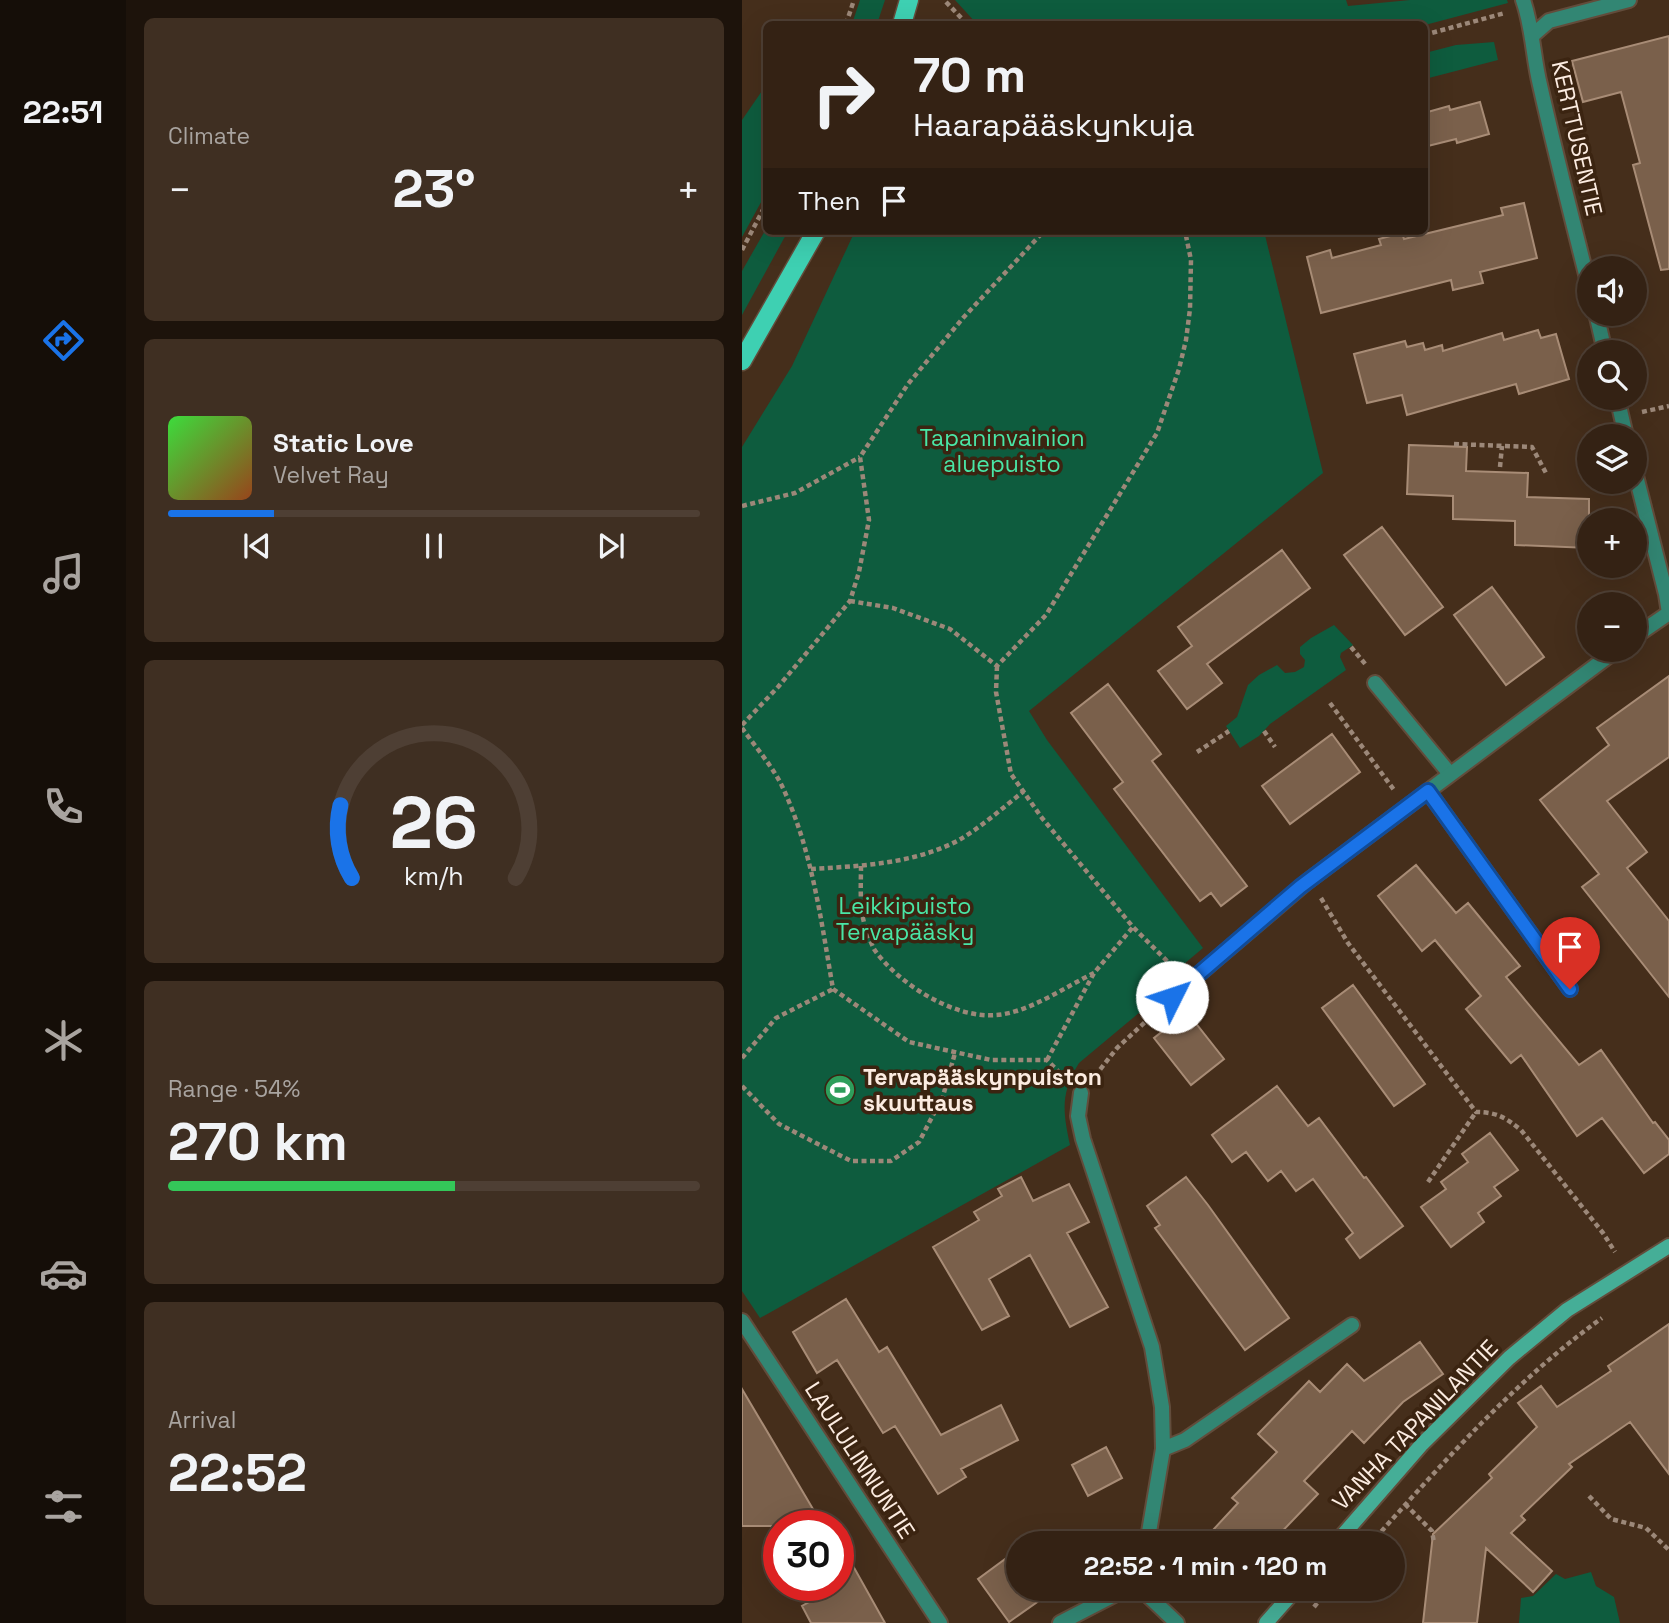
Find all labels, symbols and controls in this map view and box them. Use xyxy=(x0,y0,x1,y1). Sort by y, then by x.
text: 70 m xyxy=(913,44,1026,106)
icon: right xyxy=(798,49,889,140)
street label: KERTTUSENTIE xyxy=(1545,58,1609,218)
text: 22:51 xyxy=(23,92,103,132)
text: Haarapääskynkuja xyxy=(913,105,1194,145)
text: Climate xyxy=(168,121,250,151)
text: 23° xyxy=(393,156,476,222)
text: − xyxy=(168,166,192,214)
text: + xyxy=(676,166,700,214)
icon: arrive xyxy=(875,182,913,220)
text: Then xyxy=(798,184,861,218)
map controls xyxy=(1577,256,1647,662)
button: sound xyxy=(1577,256,1647,326)
icon: directions xyxy=(39,316,88,365)
button: search xyxy=(1577,340,1647,410)
park label: Tapaninvainion aluepuisto xyxy=(919,423,1085,479)
button: layers xyxy=(1577,424,1647,494)
text: Static Love xyxy=(273,426,414,460)
text: Velvet Ray xyxy=(273,460,389,490)
button: + xyxy=(1577,508,1647,578)
icon: previous xyxy=(238,527,276,565)
icon: pause xyxy=(415,527,453,565)
icon: next xyxy=(592,527,630,565)
icon: music xyxy=(39,549,88,598)
button: − xyxy=(1577,592,1647,662)
text: 26 xyxy=(390,776,478,869)
icon: phone xyxy=(39,782,88,831)
text: km/h xyxy=(404,859,464,891)
park label: Leikkipuisto Tervapääsky xyxy=(836,891,974,947)
pin xyxy=(1540,917,1600,989)
icon: arrive xyxy=(1551,928,1589,966)
position arrow xyxy=(1135,960,1209,1034)
icon: climate xyxy=(39,1016,88,1065)
place label: Tervapääskynpuiston skuuttaus xyxy=(863,1062,1102,1118)
sports icon: Tervapääskynpuiston skuuttaus xyxy=(823,1073,857,1107)
text: Range · 54% xyxy=(168,1074,300,1104)
text: 270 km xyxy=(168,1109,348,1175)
icon: car xyxy=(39,1249,88,1298)
street label: VANHA TAPANILANTIE xyxy=(1326,1333,1504,1517)
street label: LAULULINNUNTIE xyxy=(798,1376,922,1544)
text: Arrival xyxy=(168,1405,236,1435)
text: 22:52 xyxy=(168,1440,307,1506)
icon: filters xyxy=(39,1482,88,1531)
speed limit sign: 30 xyxy=(763,1510,854,1601)
text: 22:52 · 1 min · 120 m xyxy=(1084,1549,1327,1583)

